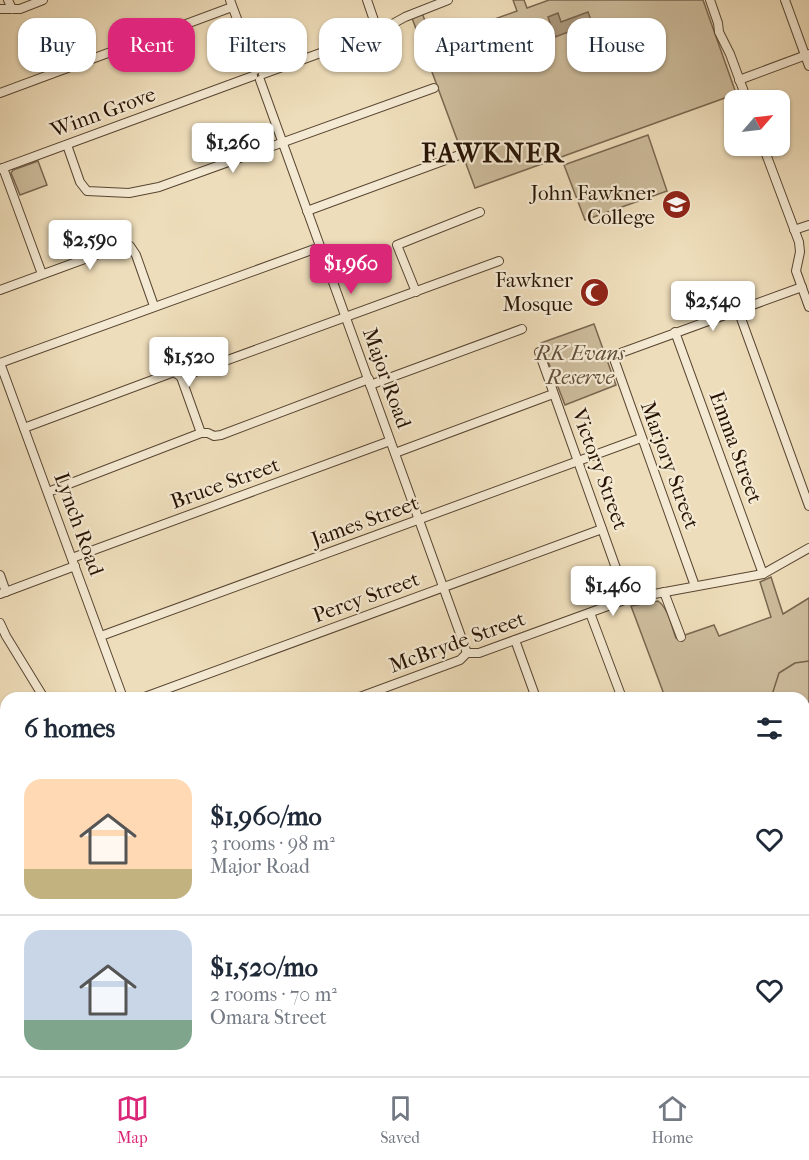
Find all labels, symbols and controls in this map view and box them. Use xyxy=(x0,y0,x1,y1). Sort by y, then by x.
chip: Buy xyxy=(18,18,96,72)
chip: Rent xyxy=(108,18,195,72)
chip: Filters xyxy=(207,18,307,72)
chip: New xyxy=(319,18,402,72)
chip: Apartment xyxy=(414,18,555,72)
chip: House xyxy=(567,18,666,72)
street label: Winn Grove xyxy=(46,82,159,142)
north arrow xyxy=(724,90,790,156)
map controls xyxy=(724,90,790,156)
pin: $1,260 xyxy=(184,123,282,174)
text: $1,260 xyxy=(206,131,260,154)
district label: FAWKNER xyxy=(421,137,564,169)
place label: John Fawkner College xyxy=(529,181,655,229)
school or university icon: John Fawkner College xyxy=(660,189,692,221)
pin: $2,590 xyxy=(41,220,139,271)
text: $2,590 xyxy=(63,228,117,251)
pin: $1,960 xyxy=(302,244,400,295)
text: $1,960 xyxy=(324,252,378,275)
place label: Fawkner Mosque xyxy=(495,268,573,316)
mosque icon: Fawkner Mosque xyxy=(578,276,610,308)
pin: $2,540 xyxy=(664,281,762,332)
text: $2,540 xyxy=(685,289,741,312)
street label: Major Road xyxy=(358,325,416,432)
pin: $1,520 xyxy=(140,337,238,388)
park label: RK Evans Reserve xyxy=(533,341,625,389)
text: $1,520 xyxy=(163,345,215,368)
street label: Emma Street xyxy=(705,388,768,507)
street label: Marjory Street xyxy=(636,398,704,533)
street label: Victory Street xyxy=(567,404,633,533)
street label: Bruce Street xyxy=(167,452,283,514)
street label: Lynch Road xyxy=(49,469,109,579)
street label: James Street xyxy=(306,490,422,552)
street label: Percy Street xyxy=(309,566,423,627)
pin: $1,460 xyxy=(564,566,662,617)
text: $1,460 xyxy=(585,574,641,597)
street label: McBryde Street xyxy=(386,606,529,678)
icon: filters xyxy=(753,712,786,745)
text: 6 homes xyxy=(24,713,115,744)
text: $1,960/mo xyxy=(210,801,322,832)
icon: home xyxy=(72,803,144,875)
icon: heart xyxy=(753,823,786,856)
text: 3 rooms · 98 m² xyxy=(210,832,335,855)
text: Major Road xyxy=(210,855,310,878)
text: $1,520/mo xyxy=(210,952,318,983)
icon: home xyxy=(72,954,144,1026)
icon: heart xyxy=(753,974,786,1007)
text: 2 rooms · 70 m² xyxy=(210,983,337,1006)
text: Omara Street xyxy=(210,1006,327,1029)
tab: Map xyxy=(116,1092,149,1147)
tab: Saved xyxy=(380,1092,420,1147)
tab: Home xyxy=(652,1092,693,1147)

